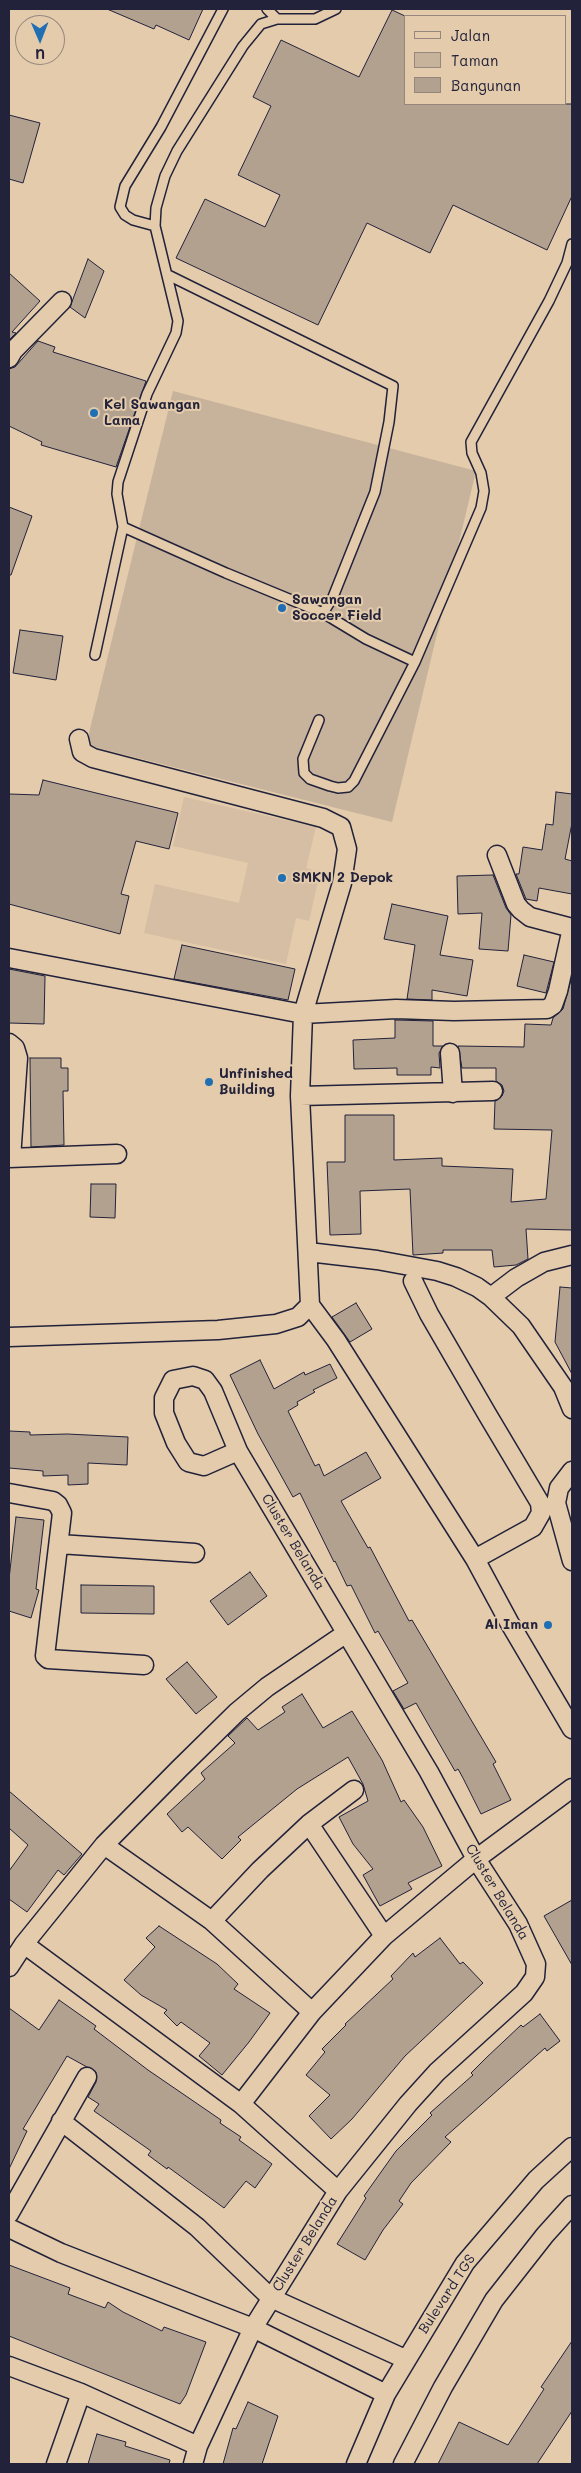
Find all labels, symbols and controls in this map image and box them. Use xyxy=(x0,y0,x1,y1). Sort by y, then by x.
north arrow xyxy=(15,15,65,65)
legend xyxy=(404,15,566,105)
text: Jalan xyxy=(451,25,490,45)
text: U xyxy=(35,45,45,64)
text: Taman xyxy=(451,50,498,70)
text: Bangunan xyxy=(451,75,521,95)
place label: Kel Sawangan Lama xyxy=(104,397,200,430)
marker: Kel Sawangan Lama xyxy=(88,407,100,419)
place label: Sawangan Soccer Field xyxy=(292,592,381,624)
marker: Sawangan Soccer Field xyxy=(276,602,288,614)
place label: SMKN 2 Depok xyxy=(292,870,393,886)
marker: SMKN 2 Depok xyxy=(276,872,288,884)
place label: Unfinished Building xyxy=(219,1066,293,1098)
marker: Unfinished Building xyxy=(203,1076,215,1088)
street label: Cluster Belanda xyxy=(258,1491,328,1593)
place label: Al Iman xyxy=(485,1617,538,1633)
marker: Al Iman xyxy=(542,1619,554,1631)
street label: Cluster Belanda xyxy=(462,1841,532,1943)
street label: Cluster Belanda xyxy=(269,2193,341,2295)
street label: Bulevard TGS xyxy=(415,2251,479,2337)

